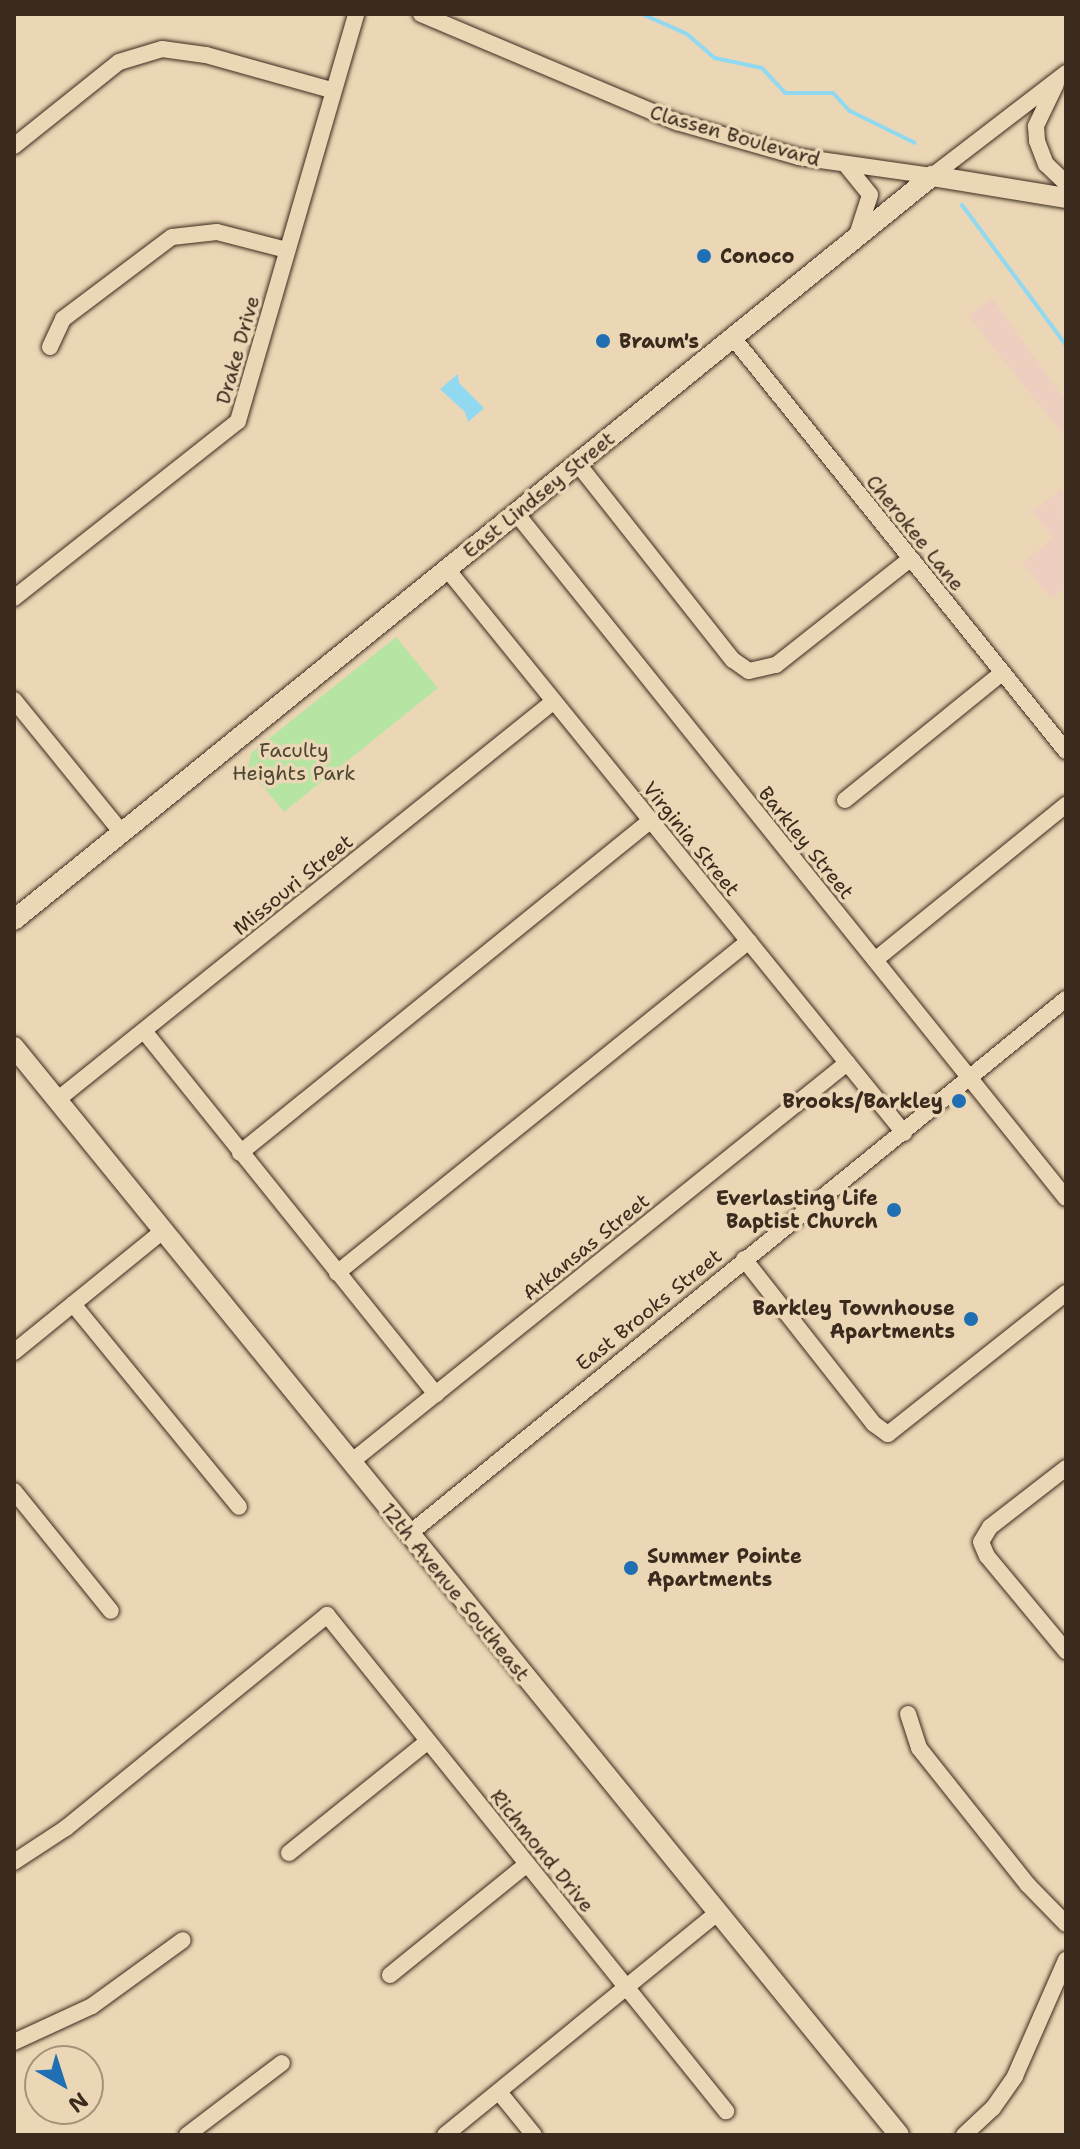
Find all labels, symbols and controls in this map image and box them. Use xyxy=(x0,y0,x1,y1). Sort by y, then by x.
street label: Classen Boulevard xyxy=(647,100,823,172)
place label: Conoco xyxy=(720,244,794,268)
marker: Conoco xyxy=(695,247,713,265)
street label: Drake Drive xyxy=(211,293,265,407)
place label: Braum's xyxy=(619,329,699,353)
marker: Braum's xyxy=(594,332,612,350)
street label: East Lindsey Street xyxy=(458,427,620,563)
street label: Cherokee Lane xyxy=(861,470,969,596)
park label: Faculty Heights Park xyxy=(232,738,356,785)
street label: Virginia Street xyxy=(638,777,744,901)
street label: Barkley Street xyxy=(753,782,859,904)
street label: Missouri Street xyxy=(228,829,358,941)
place label: Brooks/Barkley xyxy=(783,1089,943,1113)
marker: Brooks/Barkley xyxy=(950,1092,968,1110)
place label: Everlasting Life Baptist Church xyxy=(716,1186,878,1233)
street label: Arkansas Street xyxy=(518,1189,654,1305)
marker: Everlasting Life Baptist Church xyxy=(885,1201,903,1219)
street label: East Brooks Street xyxy=(571,1244,727,1376)
place label: Barkley Townhouse Apartments xyxy=(752,1296,955,1343)
marker: Barkley Townhouse Apartments xyxy=(962,1310,980,1328)
street label: 12th Avenue Southeast xyxy=(376,1498,534,1686)
place label: Summer Pointe Apartments xyxy=(647,1544,802,1591)
marker: Summer Pointe Apartments xyxy=(622,1559,640,1577)
street label: Richmond Drive xyxy=(485,1785,599,1917)
north arrow xyxy=(24,2045,104,2125)
text: N xyxy=(62,2086,94,2119)

